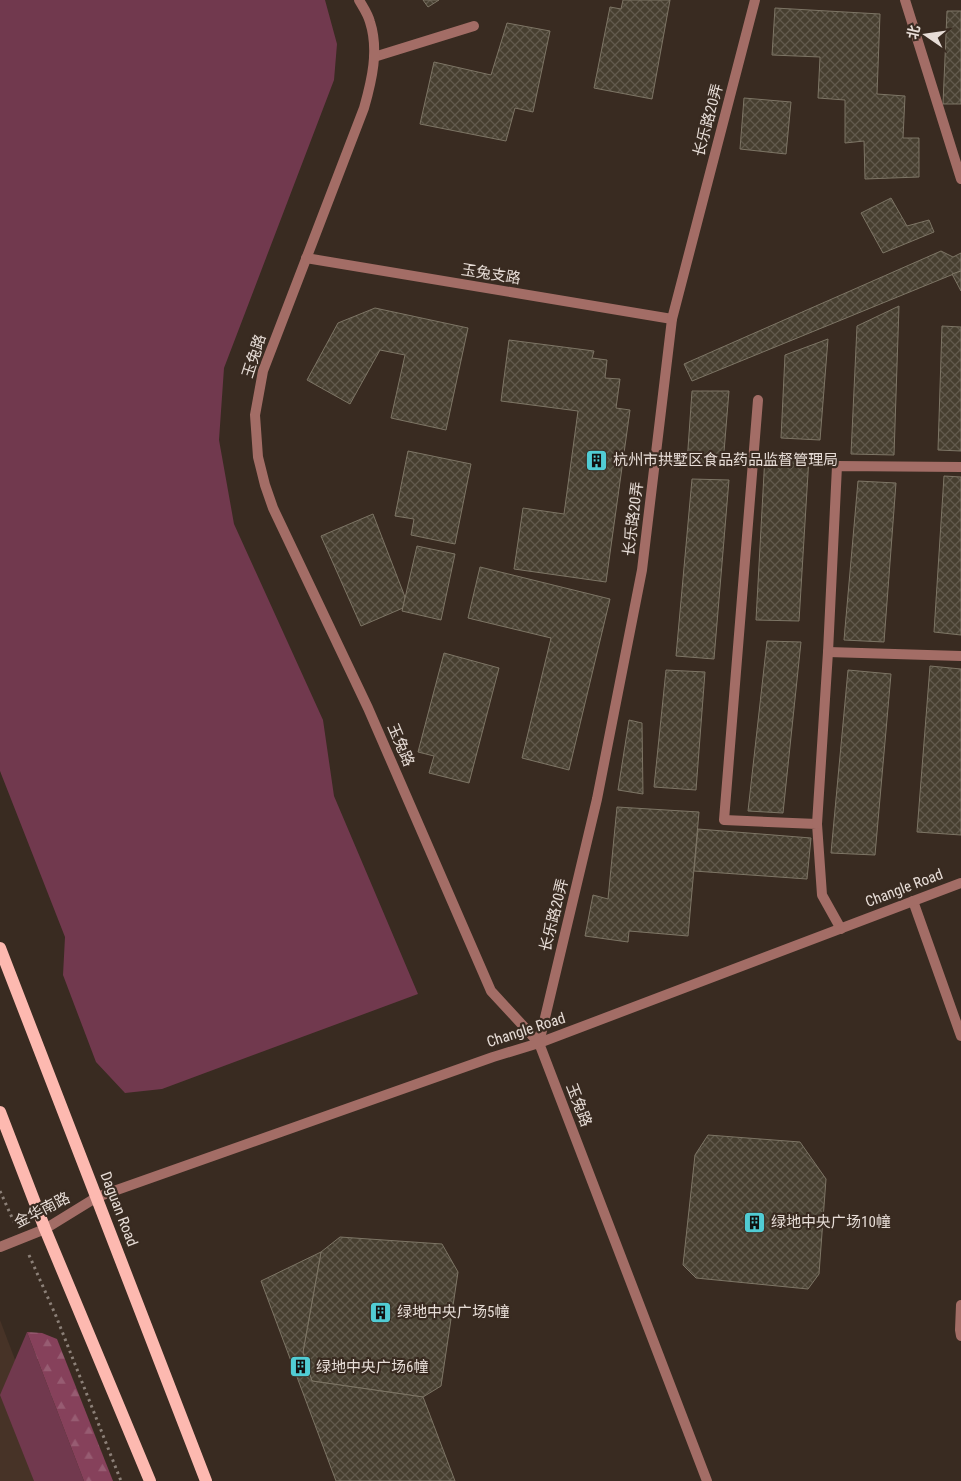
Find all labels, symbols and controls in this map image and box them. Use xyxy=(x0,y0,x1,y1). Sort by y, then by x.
north arrow xyxy=(901,10,951,60)
text: 北 xyxy=(904,23,923,41)
street label: 长乐路20弄 xyxy=(690,82,726,158)
street label: 玉兔支路 xyxy=(460,260,522,288)
street label: 玉兔路 xyxy=(238,332,270,380)
building icon: 杭州市拱墅区食品药品监督管理局 xyxy=(585,448,609,472)
place label: 杭州市拱墅区食品药品监督管理局 xyxy=(613,451,838,469)
street label: 长乐路20弄 xyxy=(620,481,646,557)
street label: 玉兔路 xyxy=(384,721,418,769)
street label: Changle Road xyxy=(863,865,945,911)
street label: 长乐路20弄 xyxy=(536,877,572,953)
street label: Changle Road xyxy=(484,1009,568,1051)
street label: 玉兔路 xyxy=(563,1081,595,1129)
street label: Daguan Road xyxy=(97,1169,141,1249)
street label: 金华南路 xyxy=(11,1188,73,1232)
building icon: 绿地中央广场10幢 xyxy=(743,1210,767,1234)
place label: 绿地中央广场10幢 xyxy=(771,1213,891,1231)
building icon: 绿地中央广场5幢 xyxy=(369,1300,393,1324)
place label: 绿地中央广场5幢 xyxy=(397,1303,509,1321)
building icon: 绿地中央广场6幢 xyxy=(288,1355,312,1379)
place label: 绿地中央广场6幢 xyxy=(316,1358,428,1376)

